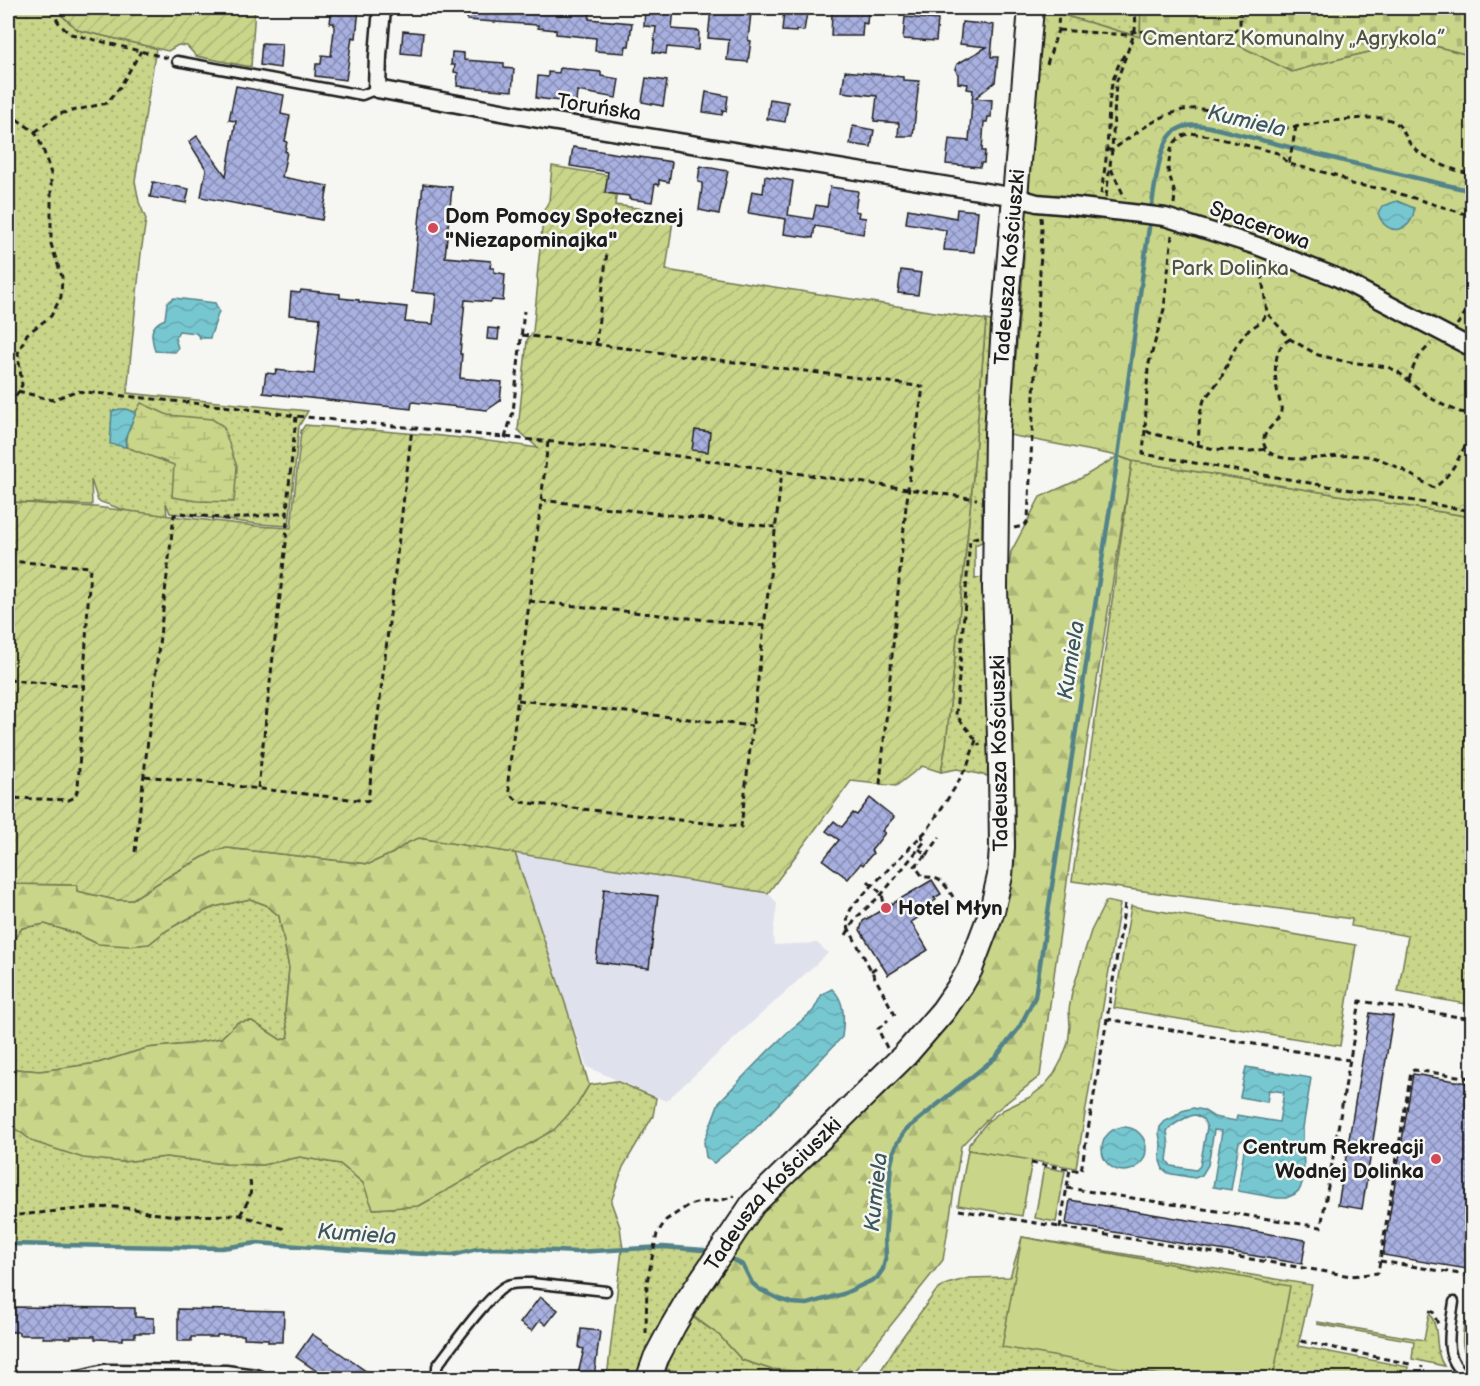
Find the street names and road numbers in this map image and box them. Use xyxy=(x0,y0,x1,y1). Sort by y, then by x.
street label: Toruńska xyxy=(555,88,643,127)
street label: Tadeusza Kościuszki xyxy=(989,168,1030,366)
street label: Spacerowa xyxy=(1206,196,1314,255)
street label: Tadeusza Kościuszki xyxy=(985,654,1014,851)
street label: Tadeusza Kościuszki xyxy=(700,1112,847,1276)

